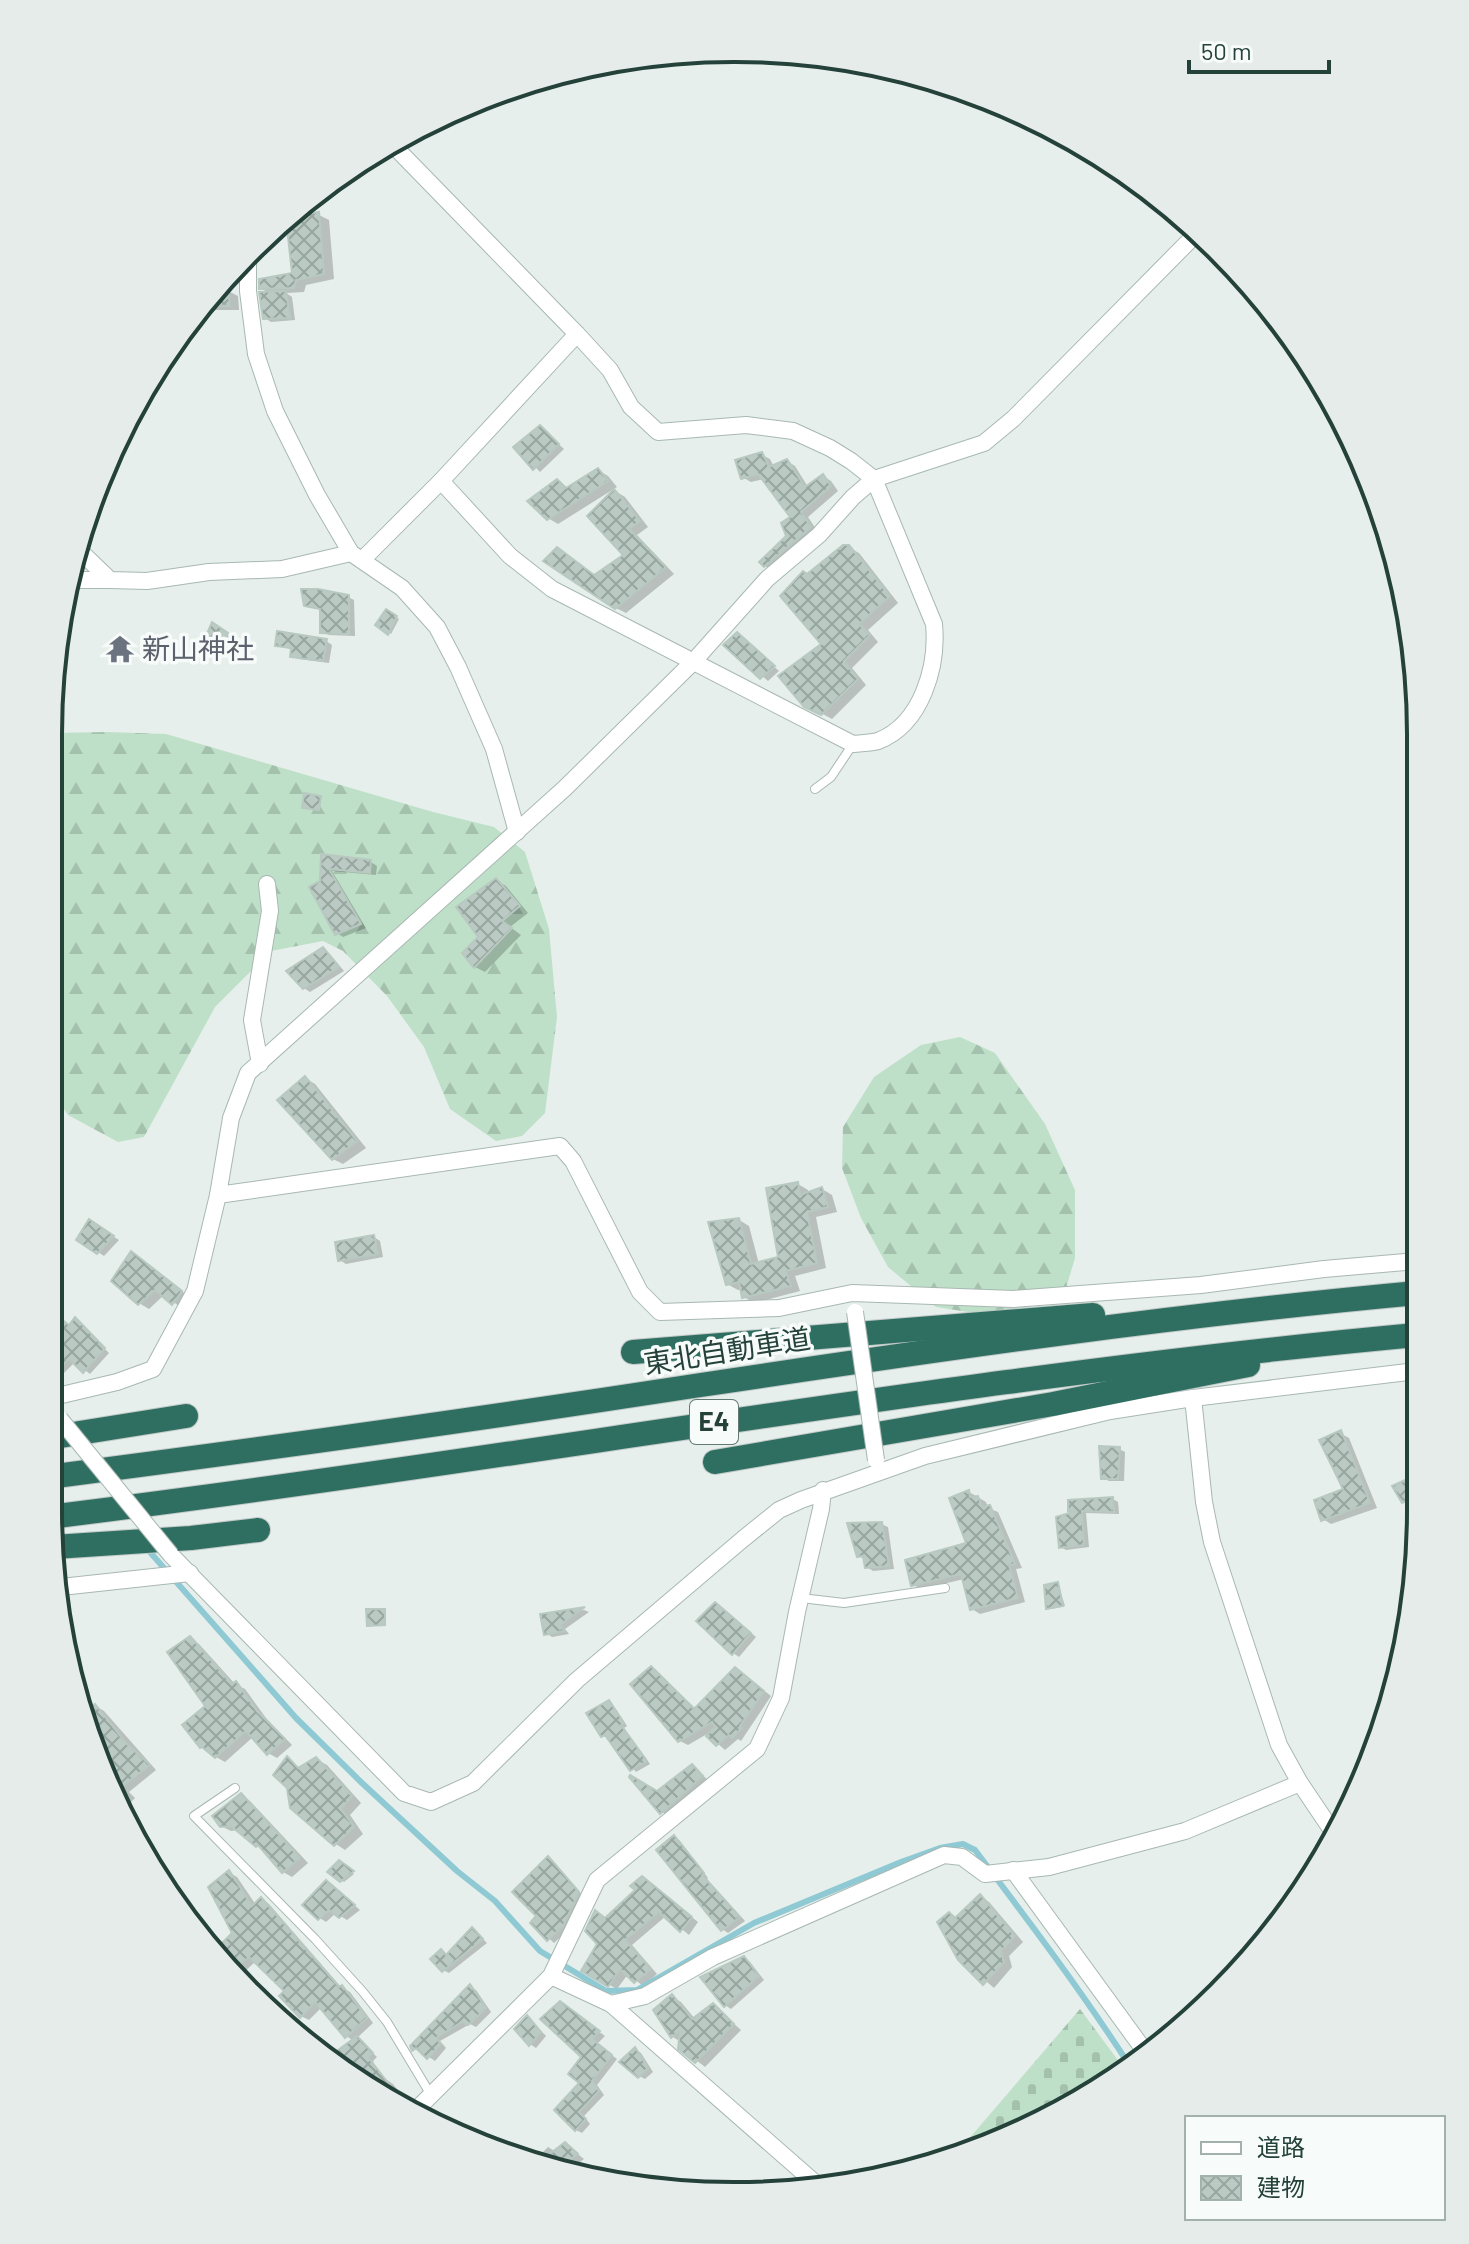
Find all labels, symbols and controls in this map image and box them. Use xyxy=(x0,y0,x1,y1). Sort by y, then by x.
scale bar xyxy=(1189,24,1329,74)
text: 50 m xyxy=(1201,36,1252,65)
place label: 新山神社 xyxy=(142,631,254,665)
temple icon: 新山神社 xyxy=(105,634,135,664)
street label: 東北自動車道 xyxy=(641,1320,812,1380)
road number: E4 xyxy=(690,1400,738,1444)
legend xyxy=(1185,2116,1445,2220)
text: 道路 xyxy=(1257,2132,1305,2161)
text: 建物 xyxy=(1257,2172,1305,2201)

